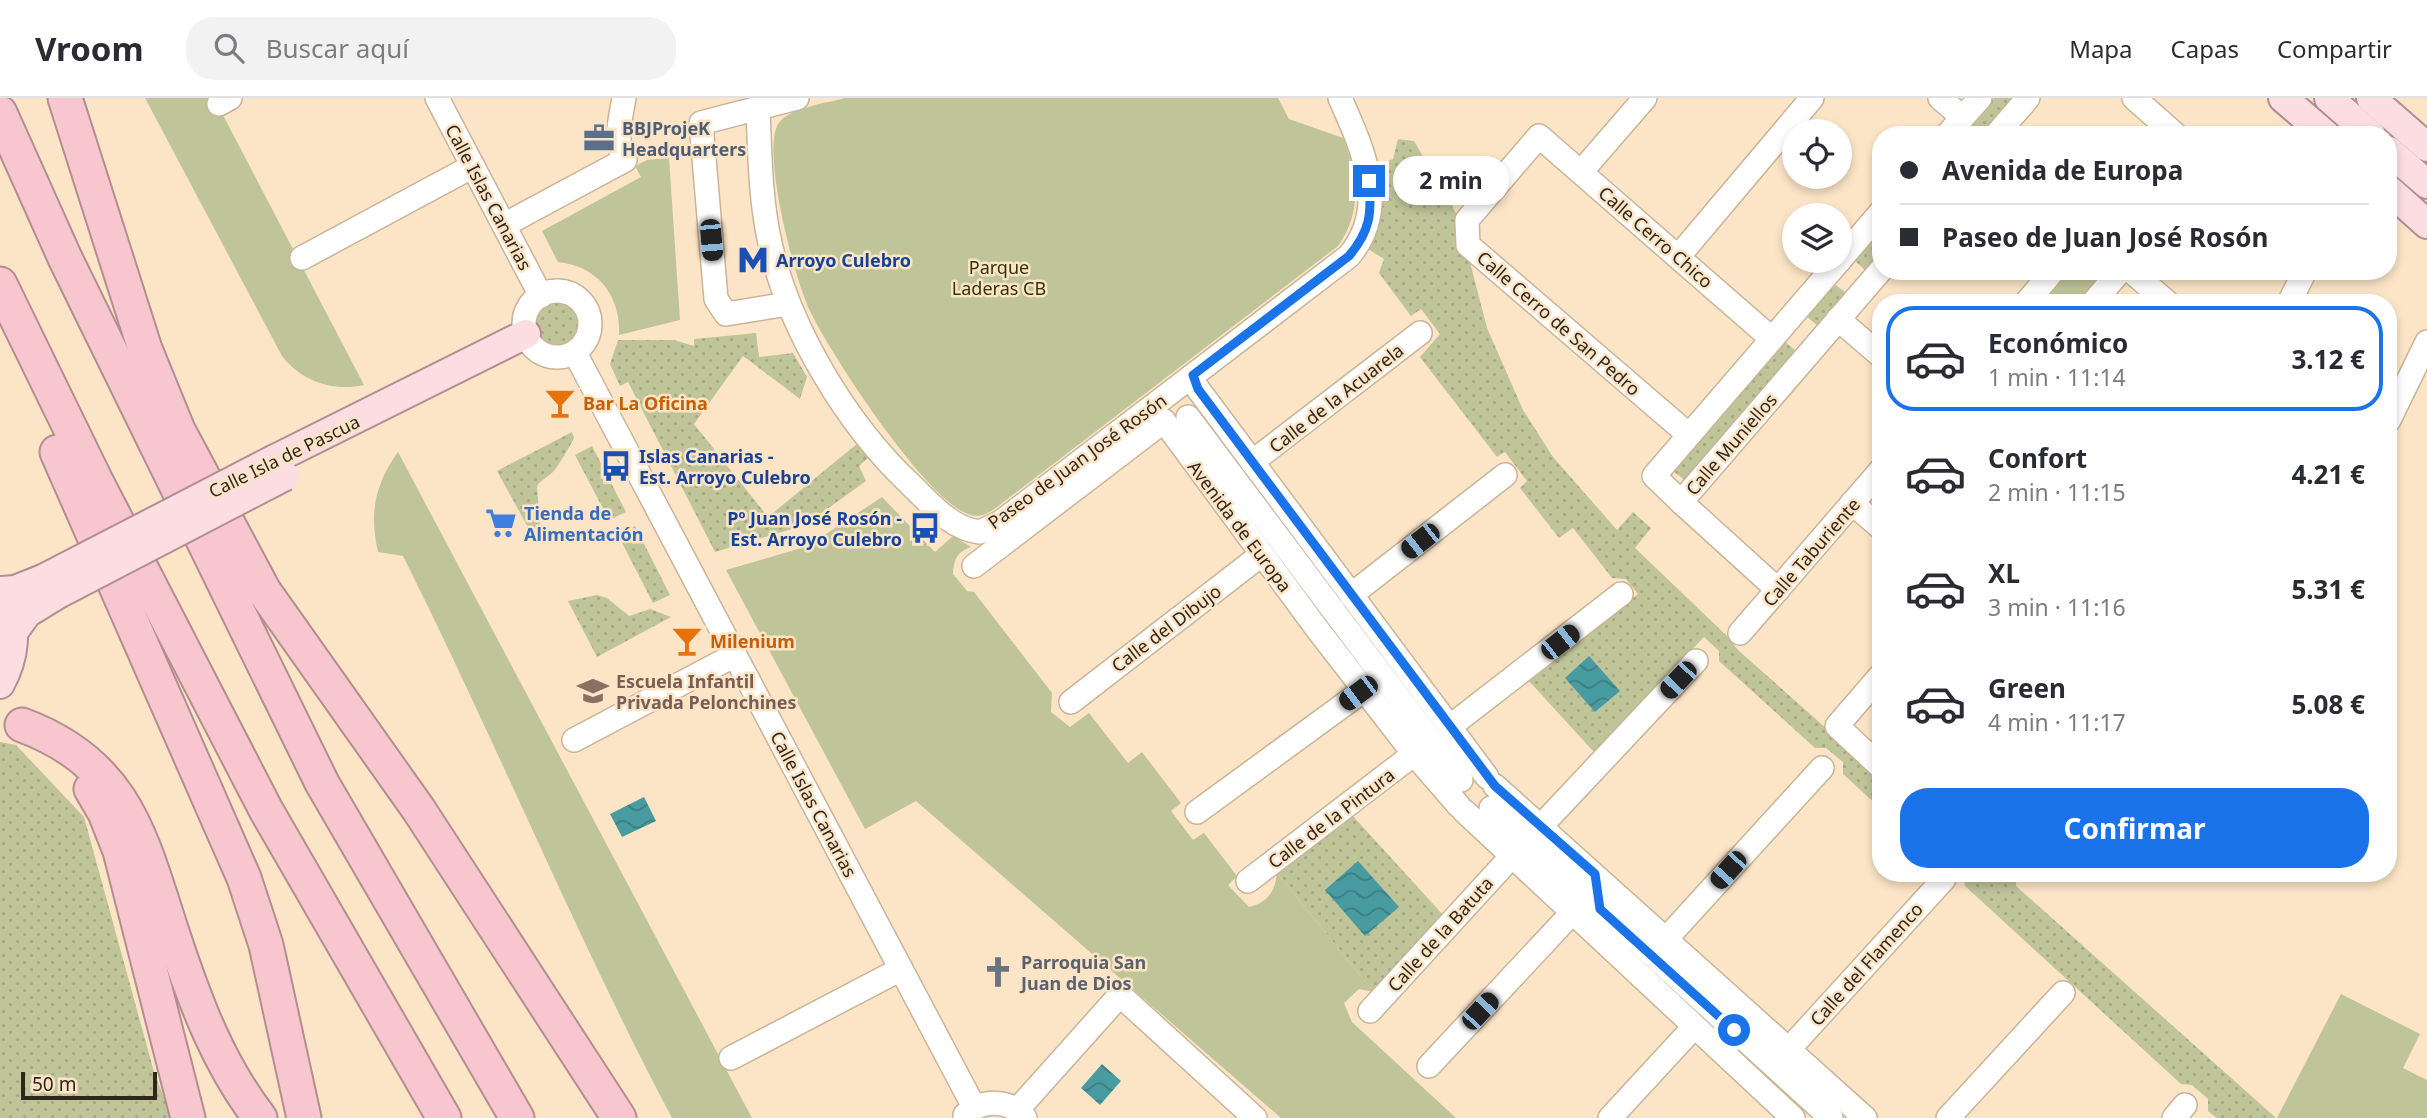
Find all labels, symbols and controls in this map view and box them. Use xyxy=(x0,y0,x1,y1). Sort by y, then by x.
search box xyxy=(186,17,676,80)
text: Vroom xyxy=(35,26,144,71)
icon: search xyxy=(210,29,248,67)
text: Buscar aquí xyxy=(266,30,409,66)
text: Mapa xyxy=(2069,32,2133,65)
text: Capas xyxy=(2171,32,2239,65)
text: Compartir xyxy=(2277,32,2392,65)
place label: BBJProjeK Headquarters xyxy=(622,116,746,161)
map controls xyxy=(1782,119,1852,273)
button: locate xyxy=(1782,119,1852,189)
street label: Calle Islas Canarias xyxy=(440,120,538,274)
office icon: BBJProjeK Headquarters xyxy=(582,121,616,155)
text: Avenida de Europa xyxy=(1942,152,2183,188)
callout: 2 min xyxy=(1394,156,1509,206)
text: 2 min xyxy=(1419,164,1483,196)
route end xyxy=(1353,165,1385,197)
street label: Calle Cerro Chico xyxy=(1594,181,1718,293)
button: layers xyxy=(1782,203,1852,273)
car xyxy=(699,218,724,262)
text: Paseo de Juan José Rosón xyxy=(1942,219,2268,255)
metro station icon: Arroyo Culebro xyxy=(736,243,770,277)
street label: Calle Cerro de San Pedro xyxy=(1472,245,1646,401)
place label: Arroyo Culebro xyxy=(776,248,911,272)
park label: Parque Laderas CB xyxy=(952,255,1046,300)
text: Económico xyxy=(1988,325,2128,361)
icon: car xyxy=(1904,327,1967,390)
street label: Calle de la Acuarela xyxy=(1264,338,1408,458)
text: 3.12 € xyxy=(2291,341,2365,377)
text: 1 min · 11:14 xyxy=(1988,361,2126,393)
bar icon: Bar La Oficina xyxy=(543,386,577,420)
street label: Paseo de Juan José Rosón xyxy=(983,388,1171,534)
street label: Calle Muniellos xyxy=(1680,388,1782,500)
place label: Bar La Oficina xyxy=(583,391,708,415)
street label: Calle Isla de Pascua xyxy=(205,409,363,503)
text: Confort xyxy=(1988,440,2087,476)
icon: car xyxy=(1904,442,1967,505)
place label: Islas Canarias - Est. Arroyo Culebro xyxy=(639,444,811,489)
bus stop icon: Islas Canarias - Est. Arroyo Culebro xyxy=(599,449,633,483)
street label: Avenida de Europa xyxy=(1183,455,1297,597)
text: 4.21 € xyxy=(2291,456,2365,492)
text: 2 min · 11:15 xyxy=(1988,476,2126,508)
street label: Calle Taburiente xyxy=(1757,493,1865,611)
place label: Tienda de Alimentación xyxy=(524,501,643,546)
supermarket icon: Tienda de Alimentación xyxy=(484,506,518,540)
place label: Pº Juan José Rosón - Est. Arroyo Culebro xyxy=(727,506,902,551)
bus stop icon: Pº Juan José Rosón - Est. Arroyo Culebro xyxy=(908,511,942,545)
car xyxy=(1397,520,1444,562)
text: XL xyxy=(1988,555,2020,591)
icon: car xyxy=(1904,557,1967,620)
text: 5.31 € xyxy=(2291,571,2365,607)
street label: Calle del Dibujo xyxy=(1106,579,1226,677)
text: 3 min · 11:16 xyxy=(1988,591,2126,623)
car xyxy=(1537,621,1584,663)
bar icon: Milenium xyxy=(670,624,704,658)
place label: Milenium xyxy=(710,629,795,653)
car xyxy=(1656,657,1701,703)
place label: Escuela Infantil Privada Pelonchines xyxy=(616,669,797,714)
text: Green xyxy=(1988,670,2066,706)
car xyxy=(1335,672,1382,714)
icon: car xyxy=(1904,672,1967,735)
school or university icon: Escuela Infantil Privada Pelonchines xyxy=(576,674,610,708)
text: 5.08 € xyxy=(2291,686,2365,722)
text: 4 min · 11:17 xyxy=(1988,706,2126,738)
street label: Calle Islas Canarias xyxy=(765,727,863,881)
street label: Calle de la Pintura xyxy=(1263,763,1399,873)
button: Confirmar xyxy=(1900,788,2369,868)
car xyxy=(1707,847,1750,893)
street label: Calle de la Batuta xyxy=(1382,871,1498,997)
street label: Calle del Flamenco xyxy=(1804,897,1928,1031)
place label: Parroquia San Juan de Dios xyxy=(1019,950,1146,995)
church icon: Parroquia San Juan de Dios xyxy=(981,955,1015,989)
car xyxy=(1458,988,1503,1034)
route start xyxy=(1718,1014,1750,1046)
scale bar xyxy=(21,1069,158,1101)
text: 50 m xyxy=(32,1071,76,1097)

